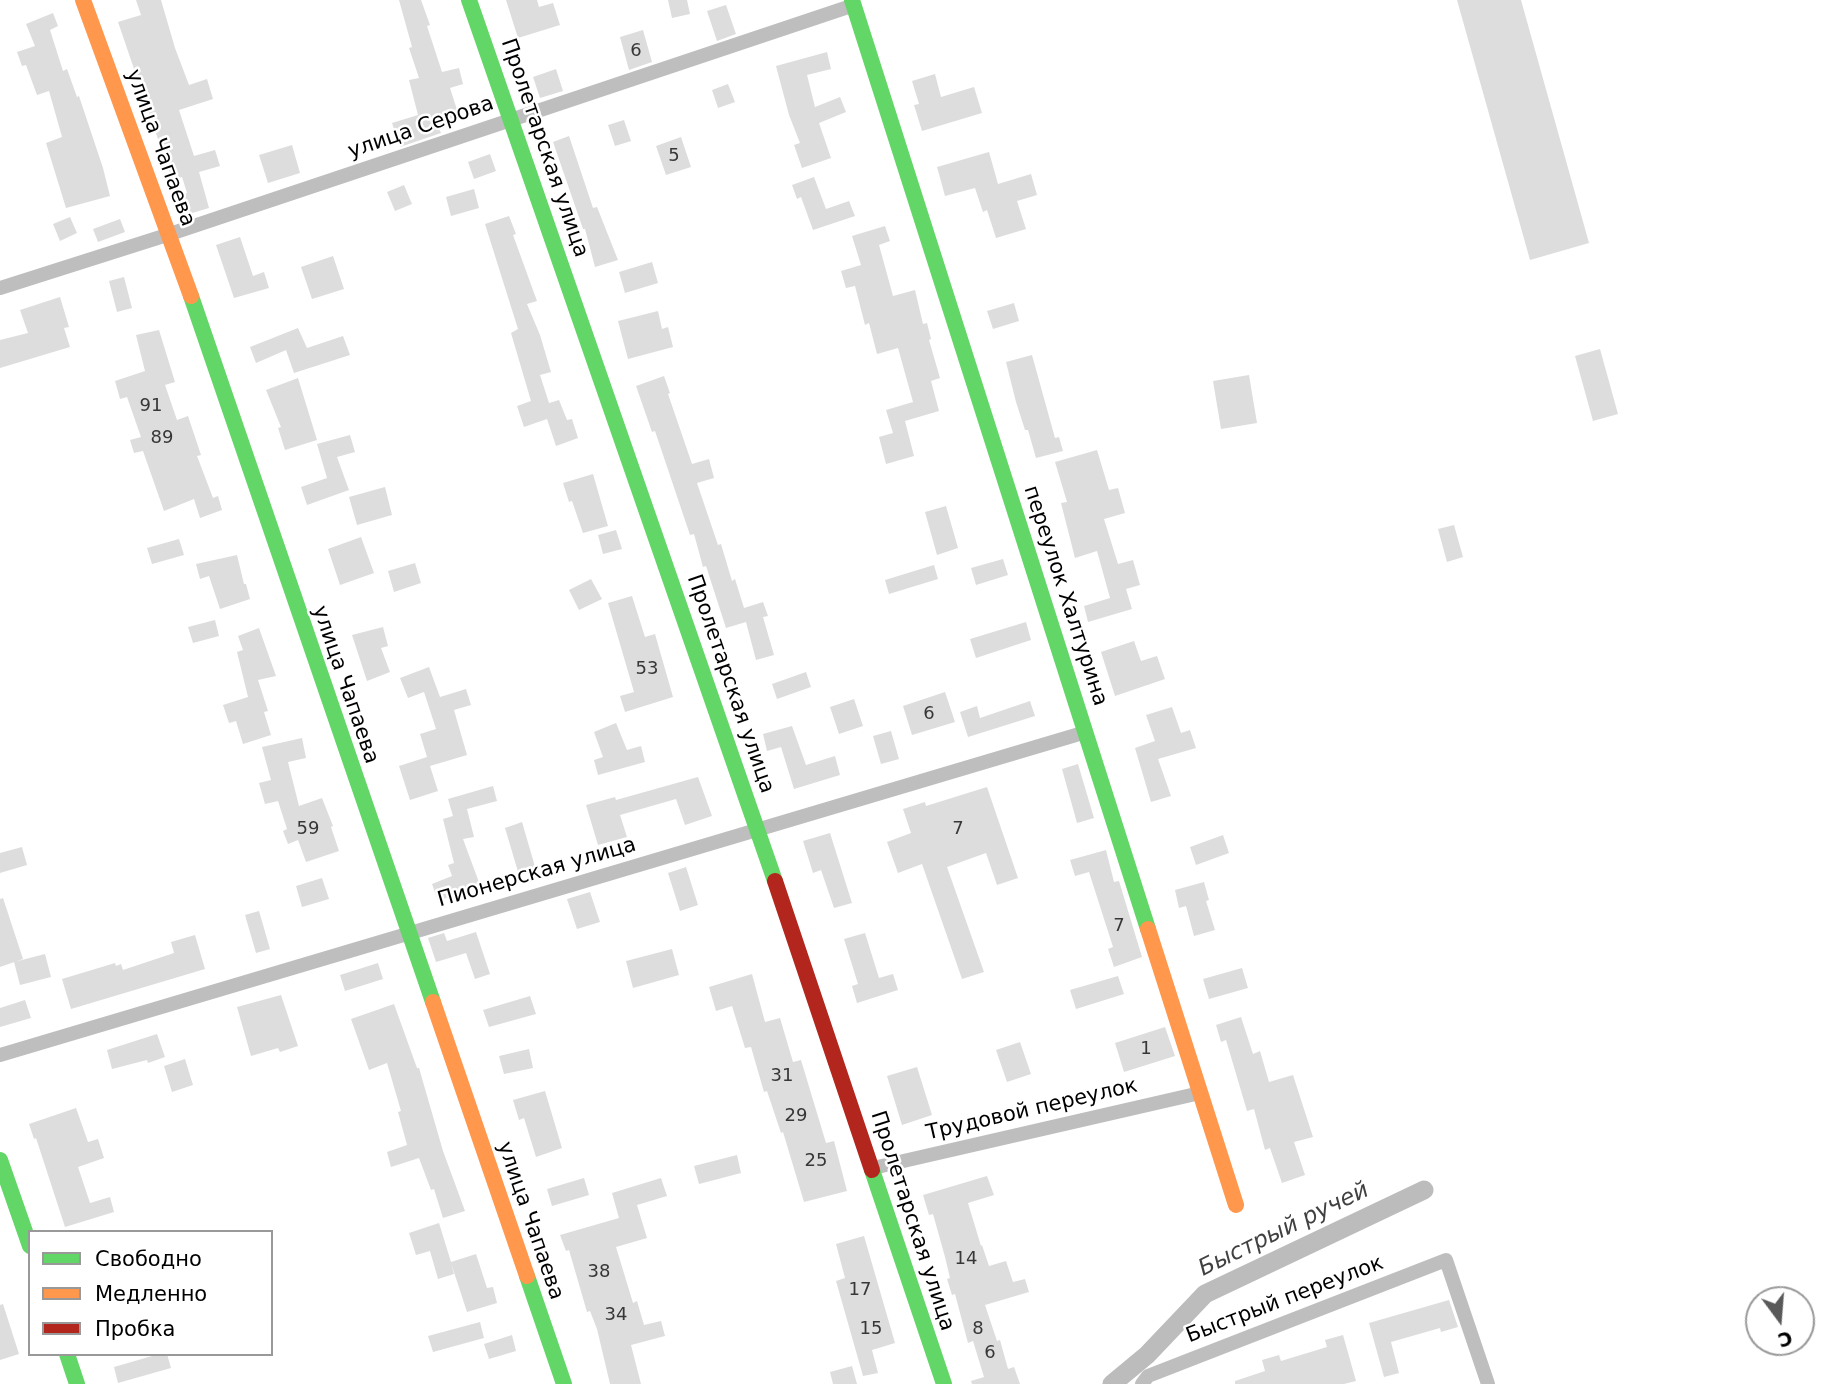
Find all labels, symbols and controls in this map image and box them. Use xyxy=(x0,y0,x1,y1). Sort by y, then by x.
street label: Пролетарская улица xyxy=(495,35,593,261)
house number: 6 xyxy=(630,40,642,62)
street label: улица Чапаева xyxy=(120,66,200,230)
street label: улица Серова xyxy=(345,91,497,165)
house number: 5 xyxy=(668,145,680,167)
house number: 91 xyxy=(140,395,162,417)
house number: 89 xyxy=(151,427,173,449)
street label: переулок Халтурина xyxy=(1017,483,1113,709)
street label: Пролетарская улица xyxy=(681,571,779,797)
street label: улица Чапаева xyxy=(306,603,384,767)
house number: 53 xyxy=(636,658,658,680)
house number: 6 xyxy=(923,703,935,725)
house number: 59 xyxy=(297,818,319,840)
house number: 7 xyxy=(952,818,964,840)
street label: Пионерская улица xyxy=(435,833,639,913)
house number: 7 xyxy=(1113,915,1125,937)
house number: 1 xyxy=(1140,1038,1152,1060)
house number: 31 xyxy=(771,1065,793,1087)
street label: Трудовой переулок xyxy=(924,1073,1140,1147)
house number: 29 xyxy=(785,1105,807,1127)
street label: Пролетарская улица xyxy=(865,1108,959,1334)
street label: улица Чапаева xyxy=(491,1139,569,1303)
house number: 25 xyxy=(805,1150,827,1172)
water label: Быстрый ручей xyxy=(1194,1177,1374,1283)
legend xyxy=(28,1230,273,1356)
text: Свободно xyxy=(95,1247,202,1271)
house number: 14 xyxy=(955,1248,977,1270)
street label: Быстрый переулок xyxy=(1183,1251,1387,1349)
house number: 38 xyxy=(588,1261,610,1283)
house number: 17 xyxy=(849,1279,871,1301)
text: Медленно xyxy=(95,1282,207,1306)
north arrow xyxy=(1745,1286,1815,1356)
house number: 34 xyxy=(605,1304,627,1326)
text: Пробка xyxy=(95,1317,175,1341)
house number: 15 xyxy=(860,1318,882,1340)
house number: 8 xyxy=(972,1318,984,1340)
text: С xyxy=(1776,1327,1795,1352)
house number: 6 xyxy=(984,1342,996,1364)

